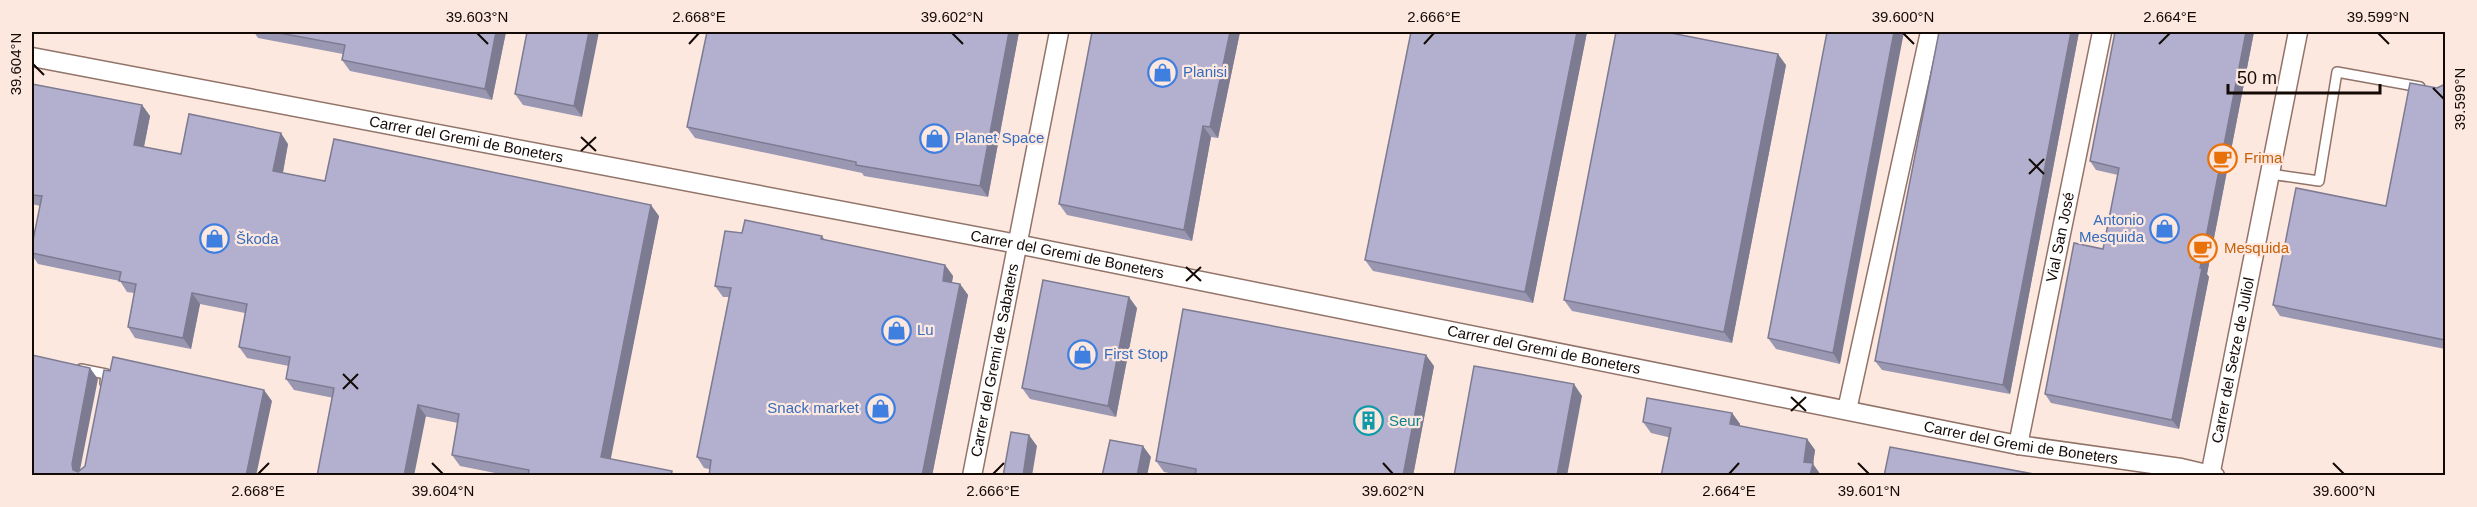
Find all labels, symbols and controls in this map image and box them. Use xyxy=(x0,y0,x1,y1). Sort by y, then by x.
text: 39.603°N xyxy=(446,8,508,25)
text: 2.668°E xyxy=(672,8,726,25)
text: 39.602°N xyxy=(921,8,983,25)
text: 2.666°E xyxy=(1407,8,1461,25)
text: 39.600°N xyxy=(1872,8,1934,25)
text: 2.664°E xyxy=(2143,8,2197,25)
text: 39.599°N xyxy=(2347,8,2409,25)
text: 39.604°N xyxy=(7,33,24,95)
shop icon: Planisi xyxy=(1146,56,1178,88)
scale bar xyxy=(2228,57,2380,95)
place label: Planisi xyxy=(1183,63,1227,80)
text: 50 m xyxy=(2237,68,2277,88)
text: 39.599°N xyxy=(2451,68,2468,130)
street label: Carrer del Gremi de Boneters xyxy=(368,112,565,166)
shop icon: Planet Space xyxy=(918,122,950,154)
place label: Planet Space xyxy=(955,129,1044,146)
cafe icon: Frima xyxy=(2207,142,2239,174)
place label: Frima xyxy=(2244,149,2283,166)
street label: Vial San José xyxy=(2042,191,2077,284)
place label: Antonio Mesquida xyxy=(2079,211,2145,245)
shop icon: Antonio Mesquida xyxy=(2149,213,2181,245)
shop icon: Škoda xyxy=(199,223,231,255)
street label: Carrer del Gremi de Boneters xyxy=(969,226,1166,281)
place label: Škoda xyxy=(236,230,279,247)
cafe icon: Mesquida xyxy=(2187,232,2219,264)
place label: Mesquida xyxy=(2224,239,2290,256)
street label: Carrer del Gremi de Sabaters xyxy=(967,262,1021,458)
street label: Carrer del Setze de Juliol xyxy=(2208,276,2257,444)
shop icon: Lu xyxy=(880,314,912,346)
place label: Lu xyxy=(917,321,934,338)
street label: Carrer del Gremi de Boneters xyxy=(1446,322,1642,377)
shop icon: First Stop xyxy=(1067,338,1099,370)
place label: First Stop xyxy=(1104,345,1168,362)
shop icon: Snack market xyxy=(864,392,896,424)
place label: Snack market xyxy=(767,399,860,416)
building icon: Seur xyxy=(1352,405,1384,437)
place label: Seur xyxy=(1389,412,1421,429)
street label: Carrer del Gremi de Boneters xyxy=(1922,417,2119,467)
text: 2.668°E xyxy=(231,482,285,499)
text: 39.604°N xyxy=(412,482,474,499)
text: 2.666°E xyxy=(966,482,1020,499)
text: 39.602°N xyxy=(1362,482,1424,499)
text: 2.664°E xyxy=(1702,482,1756,499)
text: 39.601°N xyxy=(1838,482,1900,499)
text: 39.600°N xyxy=(2313,482,2375,499)

